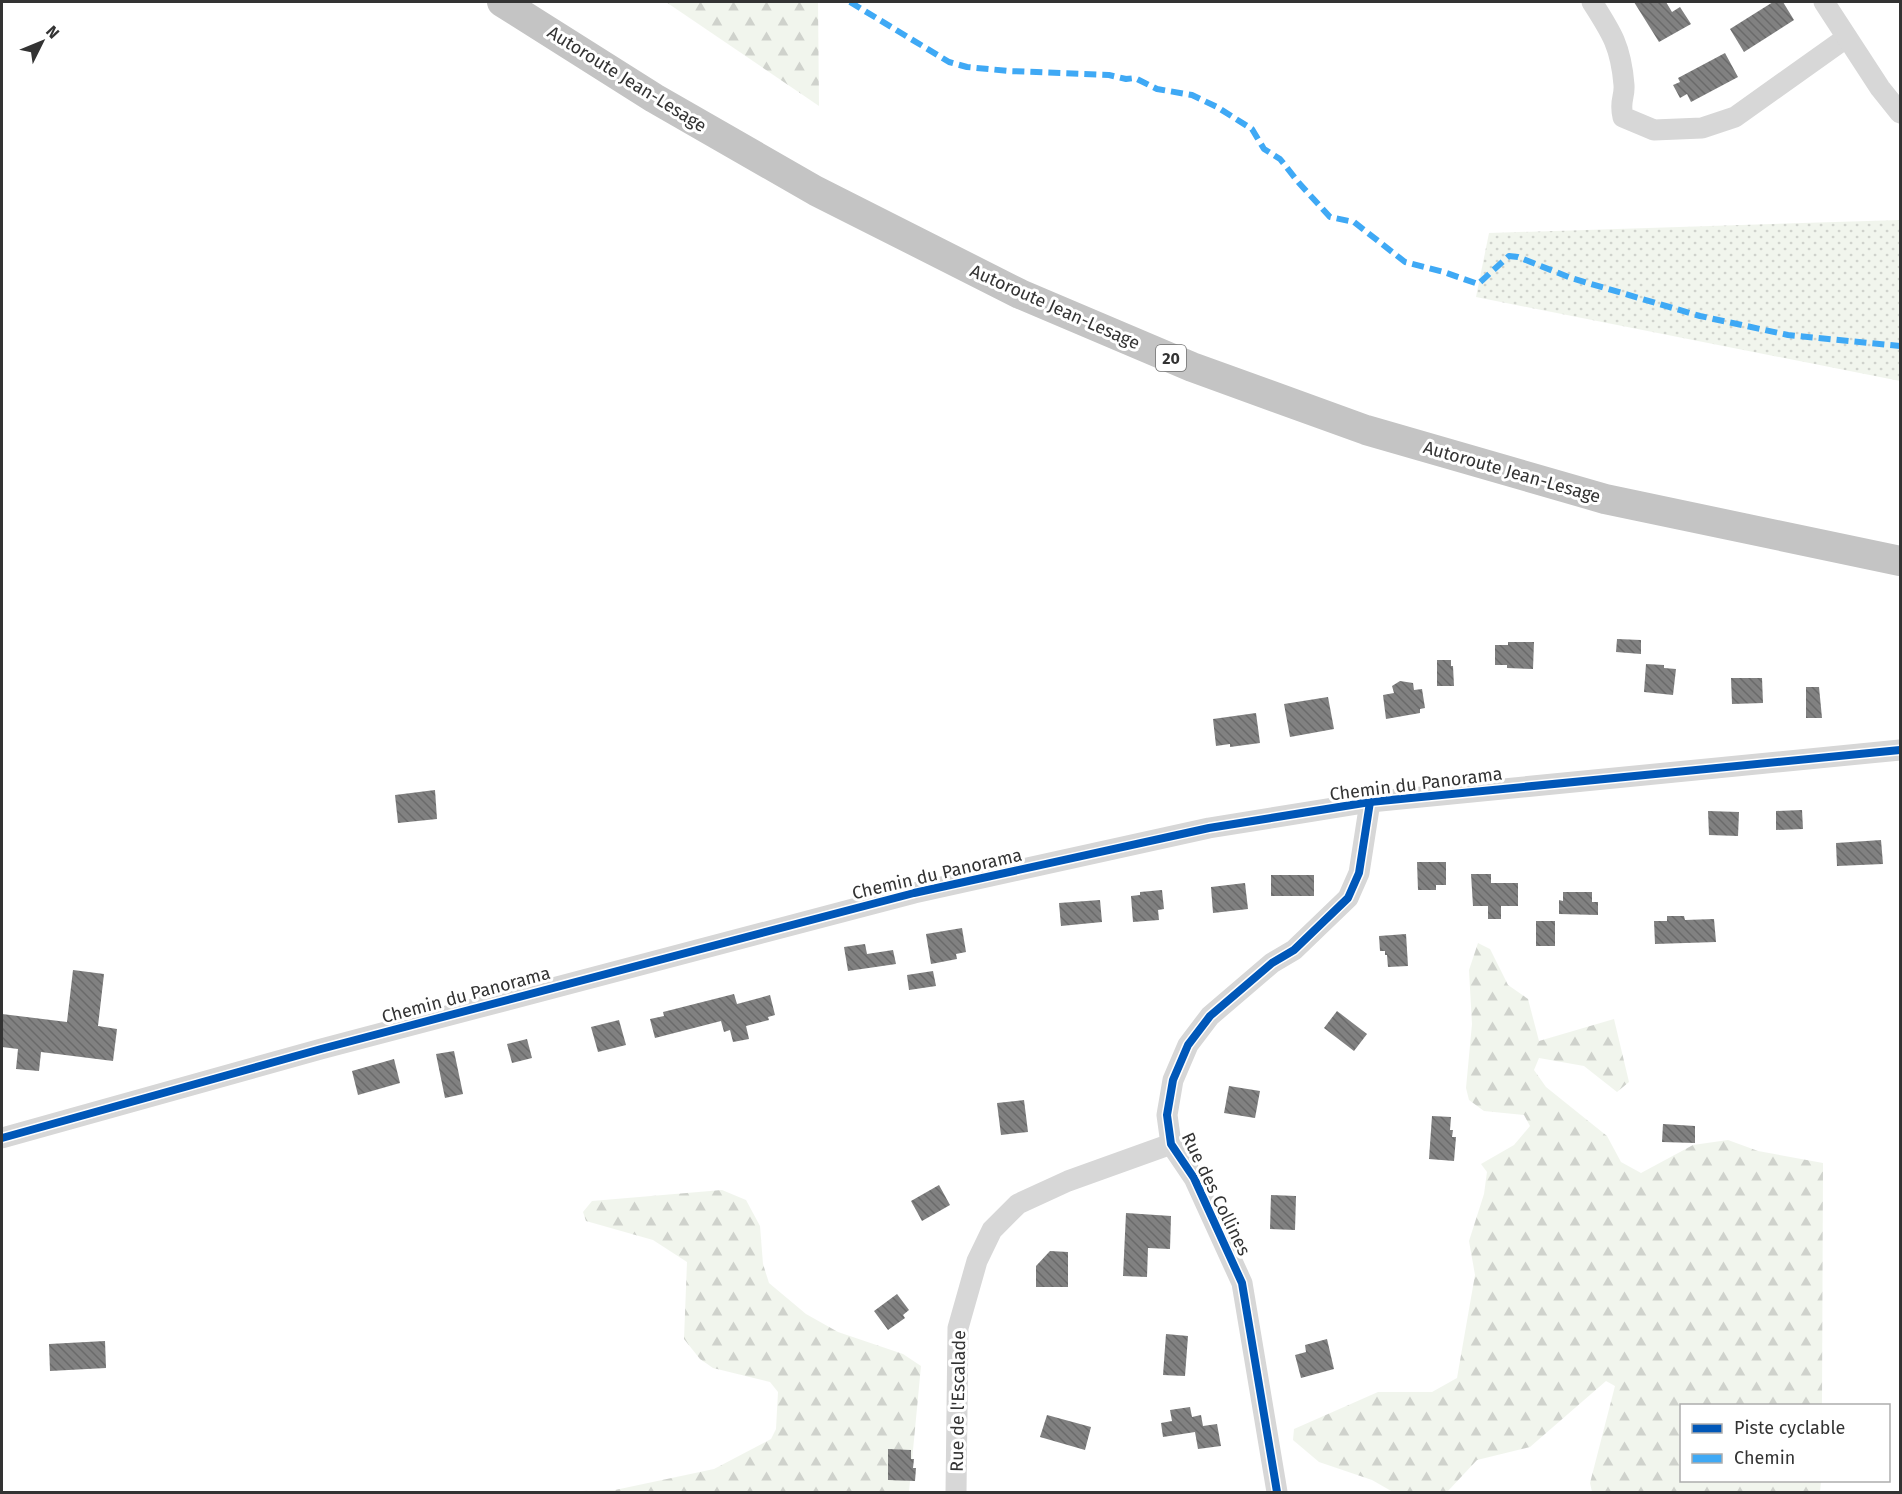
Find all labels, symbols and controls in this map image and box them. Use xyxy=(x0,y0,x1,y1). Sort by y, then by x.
north arrow xyxy=(12,12,72,72)
street label: Autoroute Jean-Lesage xyxy=(543,21,711,137)
text: N xyxy=(42,22,63,42)
street label: Autoroute Jean-Lesage xyxy=(967,260,1143,354)
road number: 20 xyxy=(1156,345,1186,371)
street label: Autoroute Jean-Lesage xyxy=(1421,436,1603,508)
street label: Chemin du Panorama xyxy=(1328,762,1504,806)
street label: Chemin du Panorama xyxy=(850,844,1024,904)
street label: Chemin du Panorama xyxy=(379,962,553,1028)
street label: Rue des Collines xyxy=(1177,1129,1255,1259)
street label: Rue de l'Escalade xyxy=(946,1330,970,1472)
legend xyxy=(1680,1404,1890,1482)
text: Piste cyclable xyxy=(1734,1417,1845,1439)
text: Chemin xyxy=(1734,1447,1795,1469)

